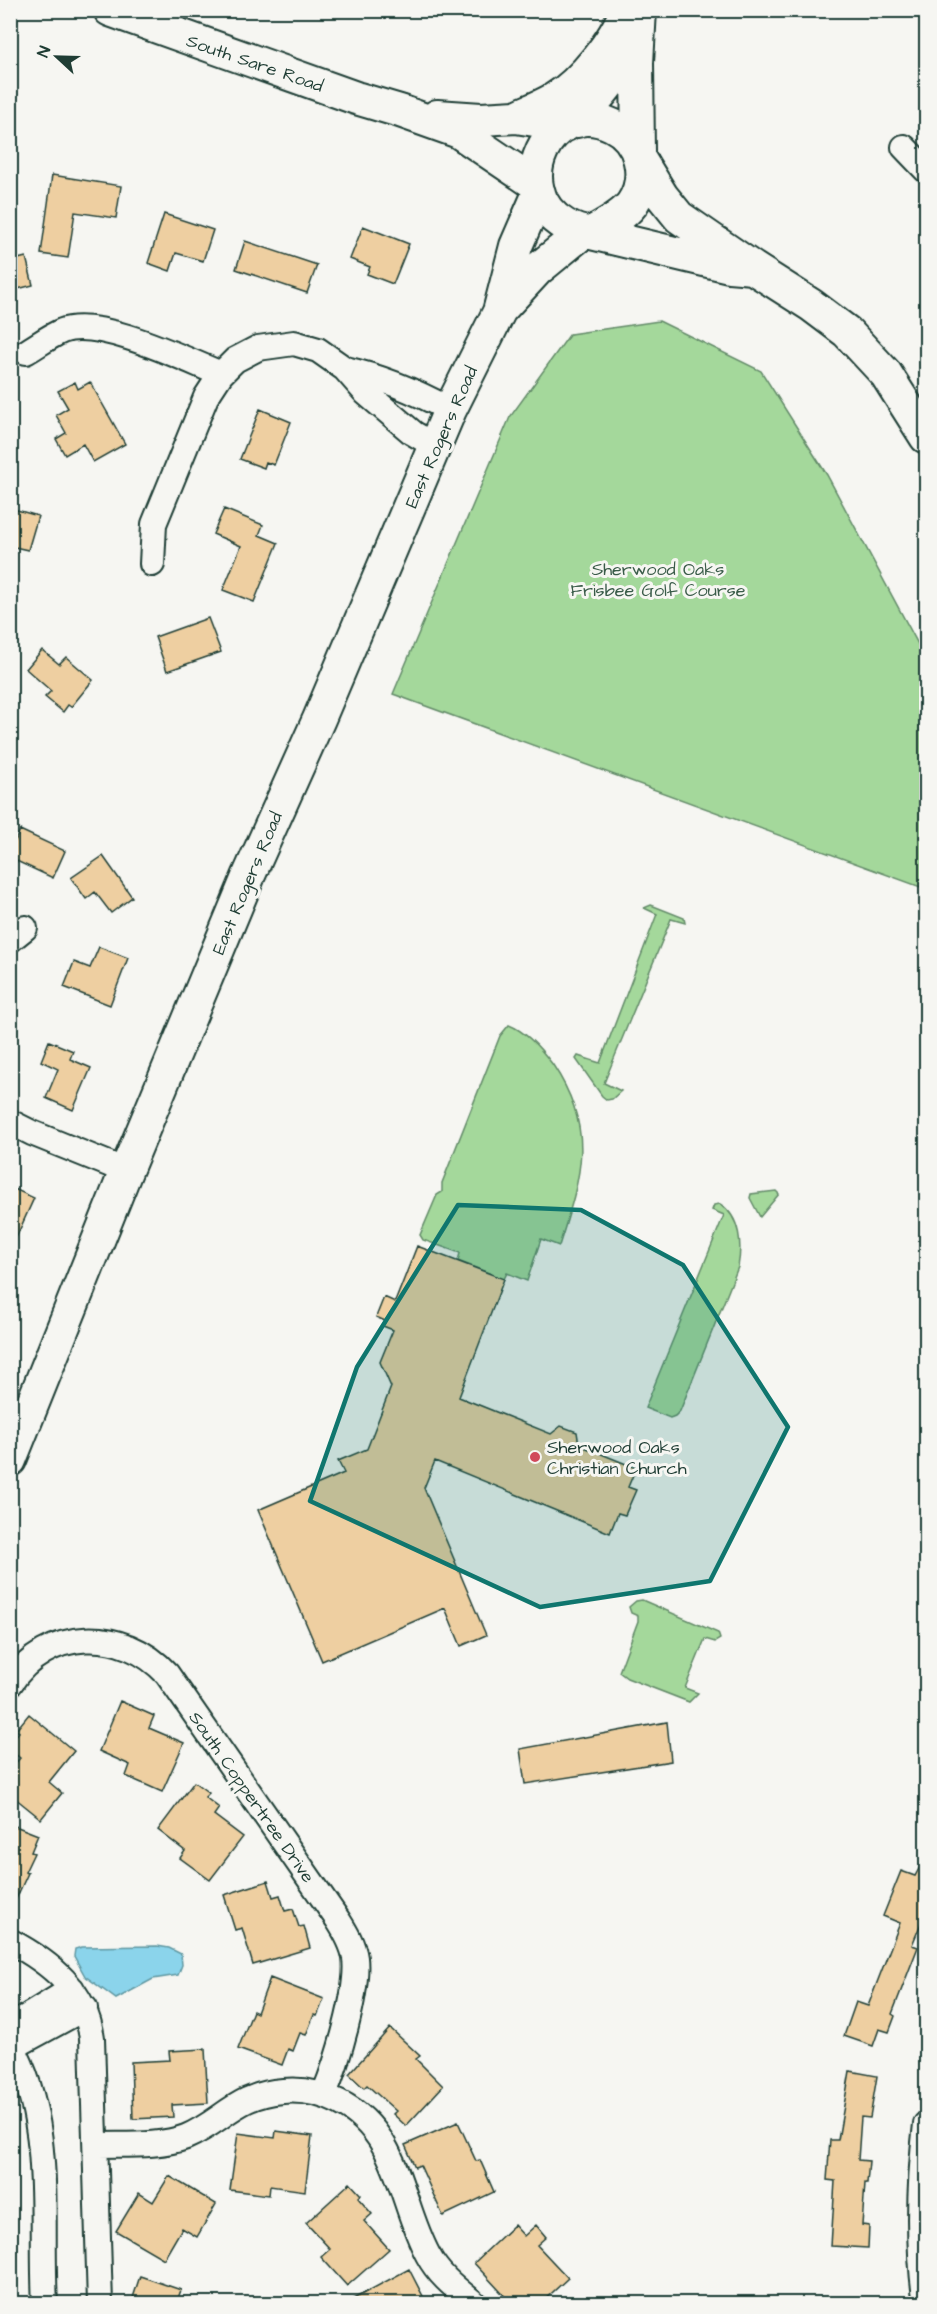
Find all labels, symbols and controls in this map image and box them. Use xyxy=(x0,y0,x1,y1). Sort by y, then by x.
north arrow xyxy=(27,27,87,87)
street label: South Sare Road xyxy=(183,28,327,99)
text: N xyxy=(32,43,56,61)
street label: East Rogers Road xyxy=(399,362,485,513)
park label: Sherwood Oaks Frisbee Golf Course xyxy=(571,557,746,603)
street label: East Rogers Road xyxy=(206,808,290,959)
place label: Sherwood Oaks Christian Church xyxy=(547,1435,687,1481)
marker: Sherwood Oaks Christian Church xyxy=(528,1450,542,1464)
street label: South Coppertree Drive xyxy=(183,1707,321,1888)

